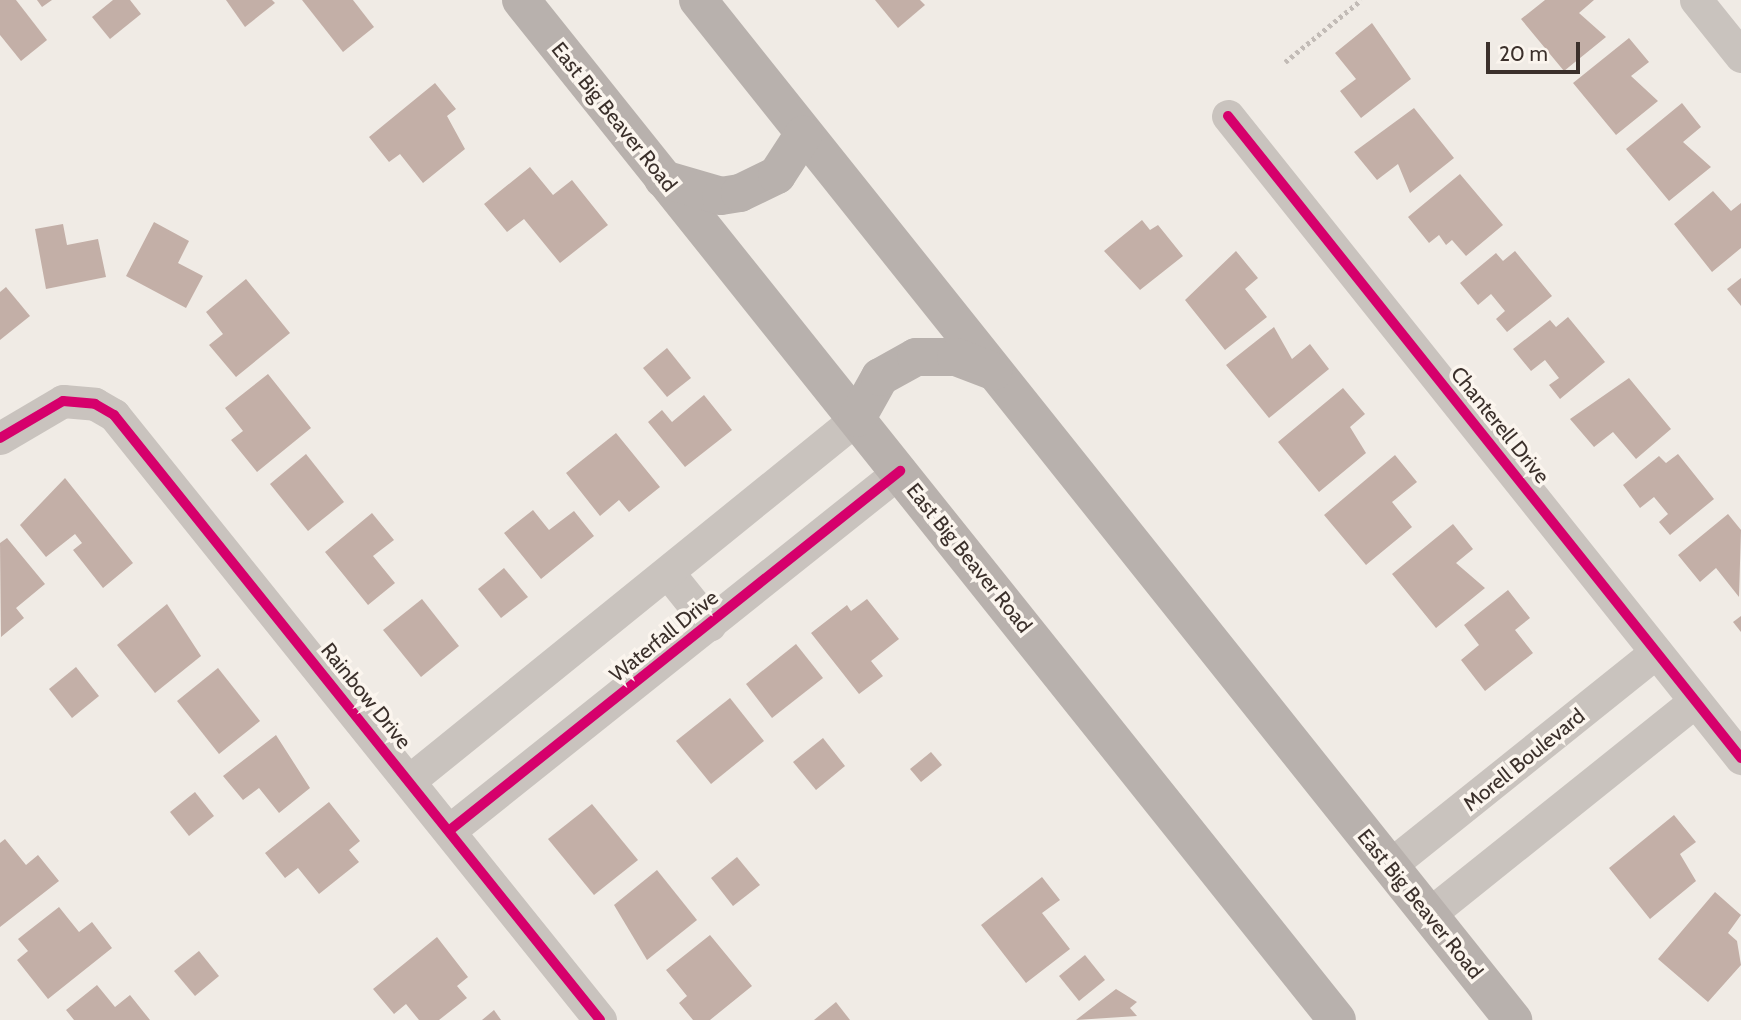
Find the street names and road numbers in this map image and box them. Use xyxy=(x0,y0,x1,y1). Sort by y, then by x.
street label: East Big Beaver Road xyxy=(546,37,682,197)
street label: Chanterell Drive xyxy=(1445,362,1555,488)
street label: East Big Beaver Road xyxy=(901,478,1037,638)
street label: Waterfall Drive xyxy=(605,585,723,687)
street label: Rainbow Drive xyxy=(316,638,416,754)
street label: Morell Boulevard xyxy=(1458,703,1590,817)
street label: East Big Beaver Road xyxy=(1352,824,1488,984)

